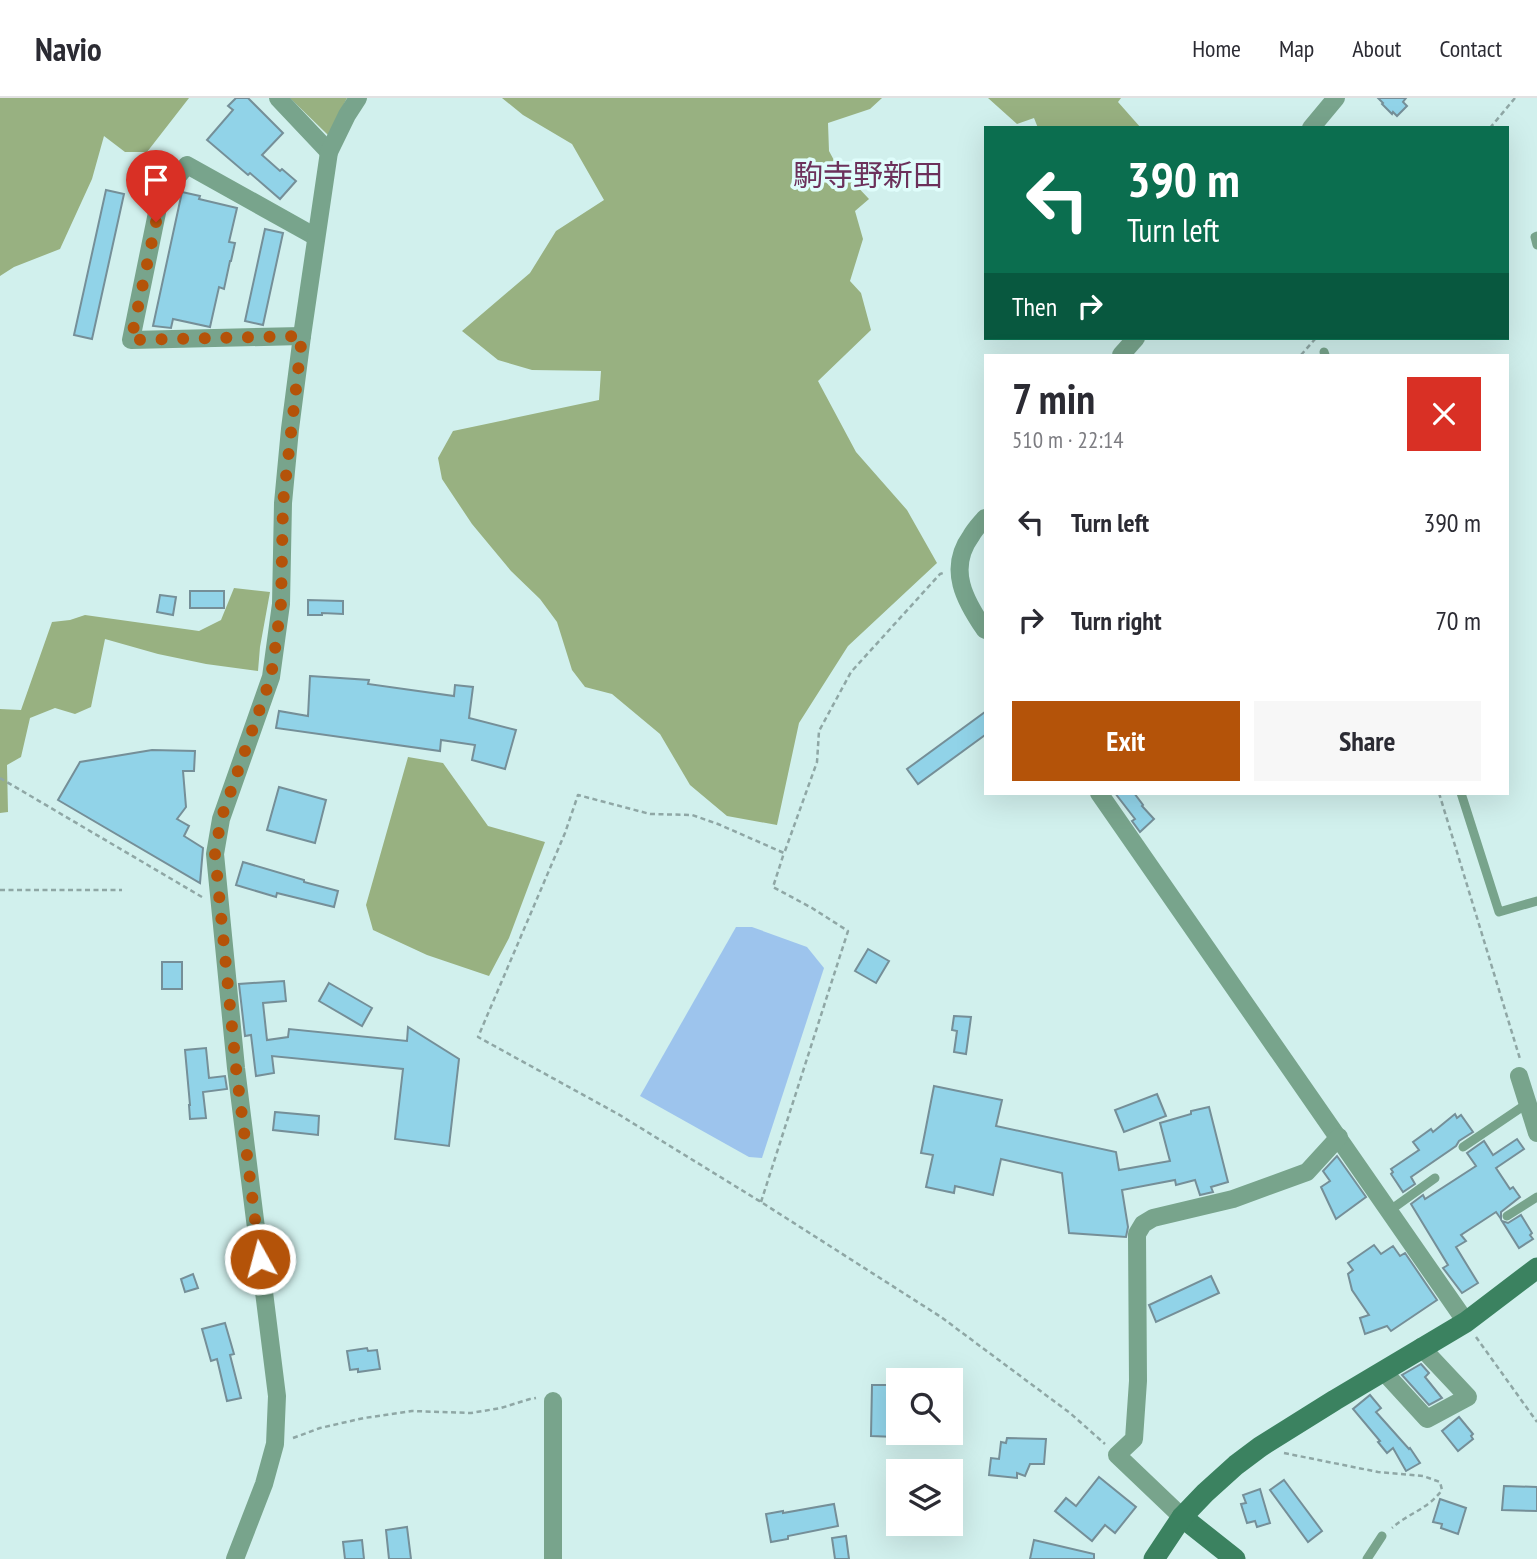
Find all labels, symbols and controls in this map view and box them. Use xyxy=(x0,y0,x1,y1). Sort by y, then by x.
text: Navio xyxy=(35,27,102,70)
text: Home xyxy=(1192,33,1241,64)
text: Map xyxy=(1279,33,1314,64)
text: About xyxy=(1352,33,1401,64)
text: Contact xyxy=(1439,33,1502,64)
text: 390 m xyxy=(1127,147,1240,211)
pin xyxy=(126,150,186,222)
icon: left xyxy=(1012,154,1103,245)
district label: 駒寺野新田 xyxy=(793,155,943,194)
icon: arrive xyxy=(137,161,175,199)
text: Turn left xyxy=(1127,209,1219,251)
icon: right xyxy=(1071,287,1109,325)
text: Then xyxy=(1012,290,1057,323)
text: 7 min xyxy=(1012,371,1095,426)
button: close xyxy=(1407,377,1481,451)
text: 510 m · 22:14 xyxy=(1012,425,1124,454)
icon: left xyxy=(1012,503,1050,541)
text: Turn left xyxy=(1071,506,1149,539)
text: 390 m xyxy=(1423,506,1481,539)
icon: right xyxy=(1012,601,1050,639)
text: Turn right xyxy=(1071,604,1162,637)
text: 70 m xyxy=(1435,604,1481,637)
button: Exit xyxy=(1012,701,1240,781)
button: Share xyxy=(1254,701,1481,781)
position arrow xyxy=(223,1222,297,1296)
map controls xyxy=(886,1368,963,1536)
button: search xyxy=(886,1368,963,1445)
button: layers xyxy=(886,1459,963,1536)

